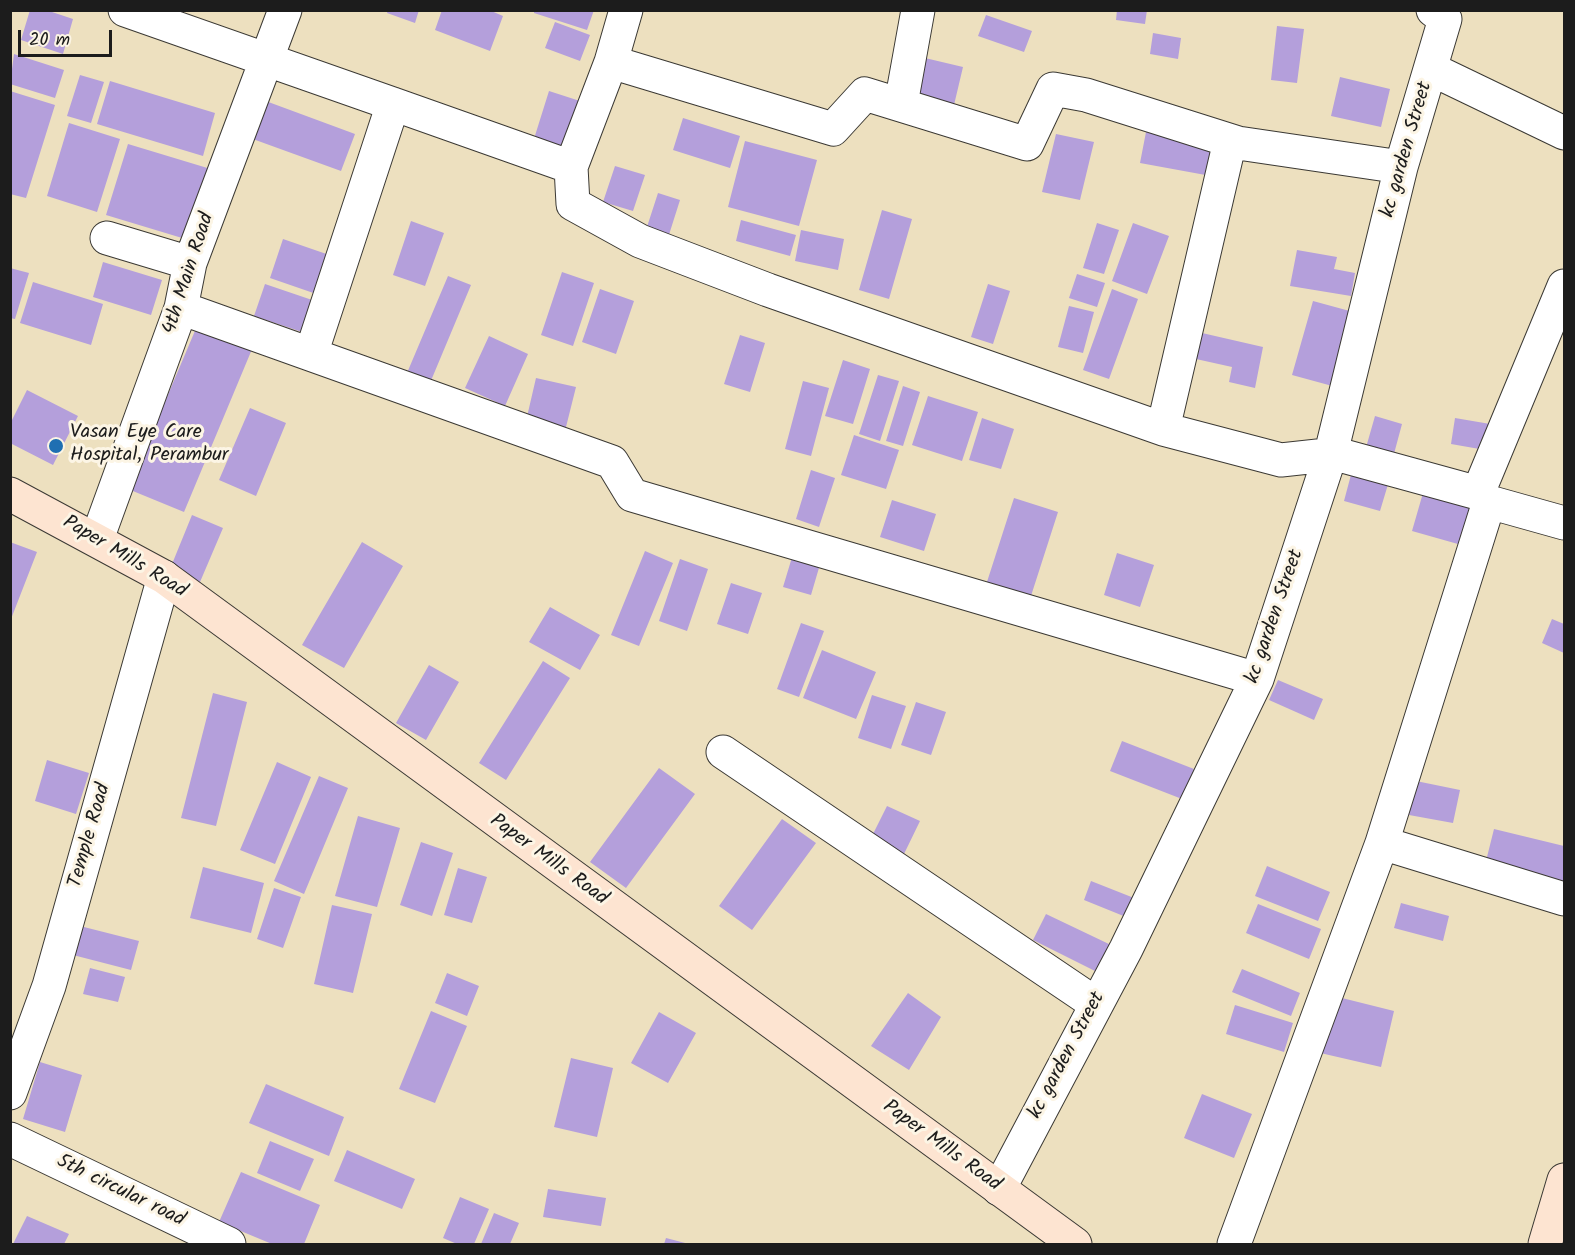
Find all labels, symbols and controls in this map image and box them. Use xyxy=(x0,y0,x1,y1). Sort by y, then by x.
scale bar xyxy=(21,18,116,56)
text: 20 m xyxy=(29,26,70,55)
street label: kc garden Street xyxy=(1377,79,1439,221)
street label: 4th Main Road xyxy=(159,210,221,338)
place label: Vasan Eye Care Hospital, Perambur xyxy=(70,422,228,469)
marker: Vasan Eye Care Hospital, Perambur xyxy=(47,437,65,455)
street label: Paper Mills Road xyxy=(58,512,190,604)
street label: kc garden Street xyxy=(1242,547,1310,687)
street label: Temple Road xyxy=(65,781,117,891)
street label: Paper Mills Road xyxy=(484,810,612,912)
street label: kc garden Street xyxy=(1024,988,1112,1124)
street label: Paper Mills Road xyxy=(877,1096,1005,1198)
street label: 5th circular road xyxy=(52,1151,188,1233)

